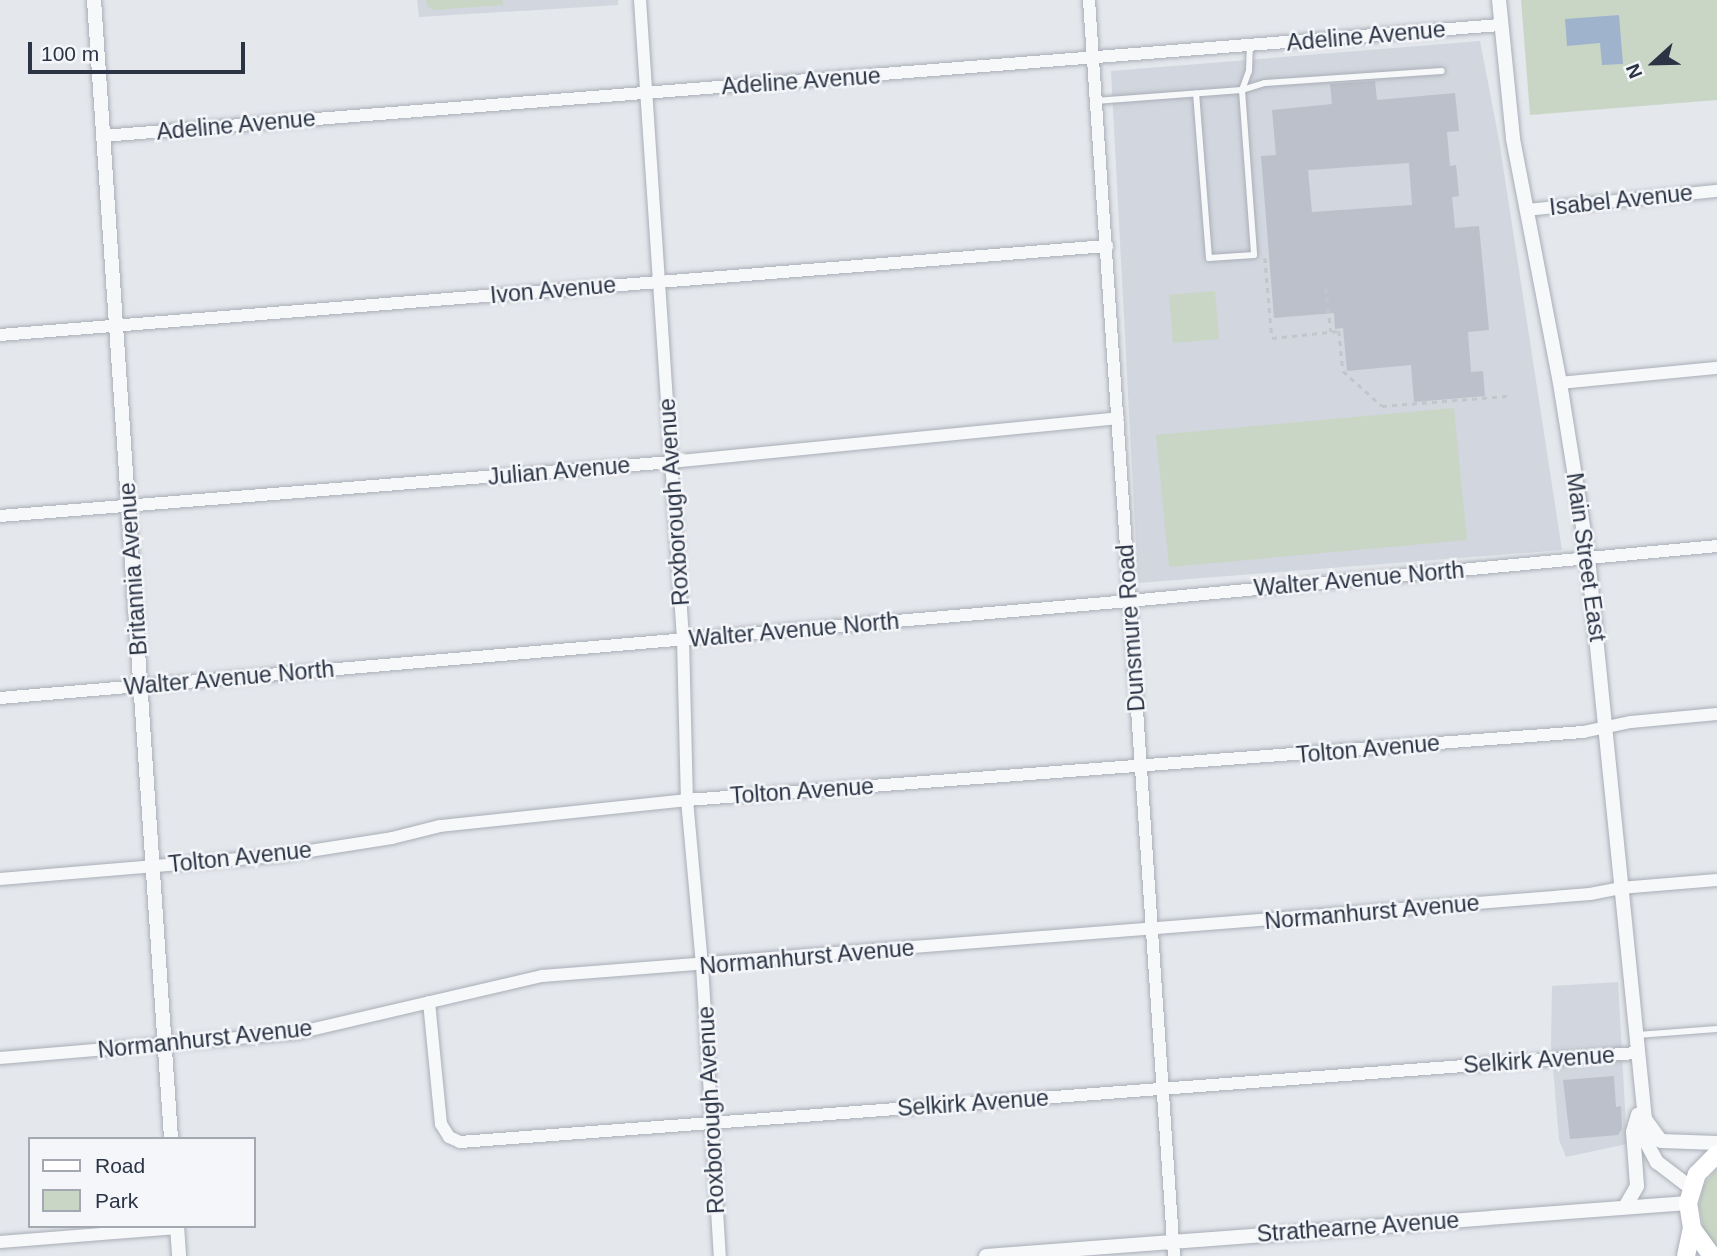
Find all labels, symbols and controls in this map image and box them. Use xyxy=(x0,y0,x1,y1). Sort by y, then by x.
street label: Adeline Avenue xyxy=(1285,15,1447,57)
scale bar xyxy=(32,28,248,72)
north arrow xyxy=(1619,28,1689,98)
text: 100 m xyxy=(41,42,99,65)
text: N xyxy=(1622,61,1646,81)
street label: Adeline Avenue xyxy=(720,62,882,100)
street label: Adeline Avenue xyxy=(155,104,317,146)
street label: Isabel Avenue xyxy=(1547,179,1695,221)
street label: Ivon Avenue xyxy=(488,271,618,309)
street label: Roxborough Avenue xyxy=(653,397,695,607)
street label: Julian Avenue xyxy=(486,451,632,491)
street label: Main Street East xyxy=(1561,471,1611,643)
street label: Britannia Avenue xyxy=(113,481,153,657)
street label: Dunsmure Road xyxy=(1111,544,1151,712)
street label: Walter Avenue North xyxy=(1252,556,1466,602)
street label: Walter Avenue North xyxy=(687,607,901,653)
street label: Walter Avenue North xyxy=(122,655,336,701)
street label: Tolton Avenue xyxy=(1294,729,1442,769)
street label: Tolton Avenue xyxy=(729,772,875,810)
street label: Tolton Avenue xyxy=(166,836,314,878)
street label: Normanhurst Avenue xyxy=(1263,889,1481,935)
street label: Normanhurst Avenue xyxy=(698,934,916,980)
street label: Roxborough Avenue xyxy=(692,1005,730,1215)
street label: Normanhurst Avenue xyxy=(96,1014,314,1064)
street label: Selkirk Avenue xyxy=(1462,1041,1616,1079)
street label: Selkirk Avenue xyxy=(896,1084,1050,1122)
legend xyxy=(28,1137,256,1228)
text: Road xyxy=(95,1154,145,1177)
text: Park xyxy=(95,1189,138,1212)
street label: Strathearne Avenue xyxy=(1255,1206,1461,1248)

